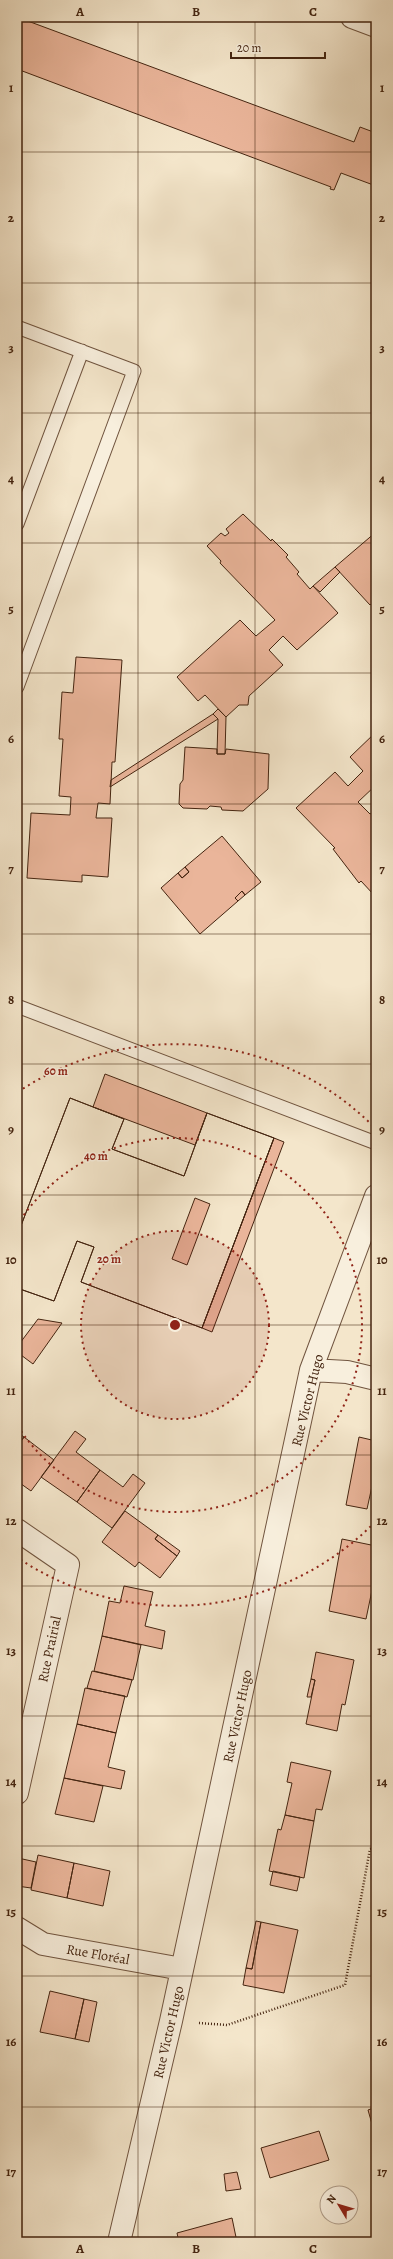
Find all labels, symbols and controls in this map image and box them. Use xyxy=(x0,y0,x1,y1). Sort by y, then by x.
text: A xyxy=(75,3,85,20)
text: B xyxy=(192,3,200,20)
text: C xyxy=(309,3,317,20)
scale bar xyxy=(231,34,325,60)
text: 20 m xyxy=(237,40,261,56)
text: 1 xyxy=(9,79,14,96)
text: 1 xyxy=(380,79,385,96)
text: 2 xyxy=(8,209,15,226)
text: 2 xyxy=(379,209,386,226)
text: 3 xyxy=(8,339,14,356)
text: 3 xyxy=(379,339,385,356)
text: 4 xyxy=(8,470,14,487)
text: 4 xyxy=(379,470,385,487)
text: 5 xyxy=(8,600,14,617)
text: 5 xyxy=(379,600,385,617)
text: 6 xyxy=(8,730,14,747)
text: 6 xyxy=(379,730,385,747)
text: 7 xyxy=(8,860,14,877)
text: 7 xyxy=(379,860,385,877)
text: 8 xyxy=(8,991,14,1008)
text: 8 xyxy=(379,991,385,1008)
text: 60 m xyxy=(44,1063,68,1079)
text: 9 xyxy=(8,1121,14,1138)
text: 9 xyxy=(379,1121,385,1138)
text: 40 m xyxy=(84,1148,108,1164)
text: 10 xyxy=(5,1251,17,1268)
text: 20 m xyxy=(97,1251,121,1267)
text: 10 xyxy=(376,1251,388,1268)
centre of rings xyxy=(168,1318,182,1332)
street label: Rue Victor Hugo xyxy=(287,1352,328,1448)
text: 11 xyxy=(6,1382,16,1399)
text: 11 xyxy=(377,1382,387,1399)
text: 12 xyxy=(6,1512,17,1529)
text: 12 xyxy=(377,1512,388,1529)
street label: Rue Prairial xyxy=(33,1614,66,1684)
text: 13 xyxy=(6,1642,17,1659)
text: 13 xyxy=(377,1642,388,1659)
street label: Rue Victor Hugo xyxy=(218,1668,257,1764)
text: 14 xyxy=(6,1773,16,1790)
text: 14 xyxy=(377,1773,387,1790)
text: 15 xyxy=(6,1903,17,1920)
text: 15 xyxy=(377,1903,388,1920)
street label: Rue Floréal xyxy=(65,1940,132,1969)
street label: Rue Victor Hugo xyxy=(149,1984,188,2080)
text: 16 xyxy=(6,2033,16,2050)
text: 16 xyxy=(377,2033,387,2050)
text: 17 xyxy=(6,2163,17,2180)
text: 17 xyxy=(377,2163,388,2180)
north arrow xyxy=(319,2185,359,2225)
text: N xyxy=(323,2191,340,2207)
text: A xyxy=(75,2240,85,2257)
text: B xyxy=(192,2240,200,2257)
text: C xyxy=(309,2240,317,2257)

